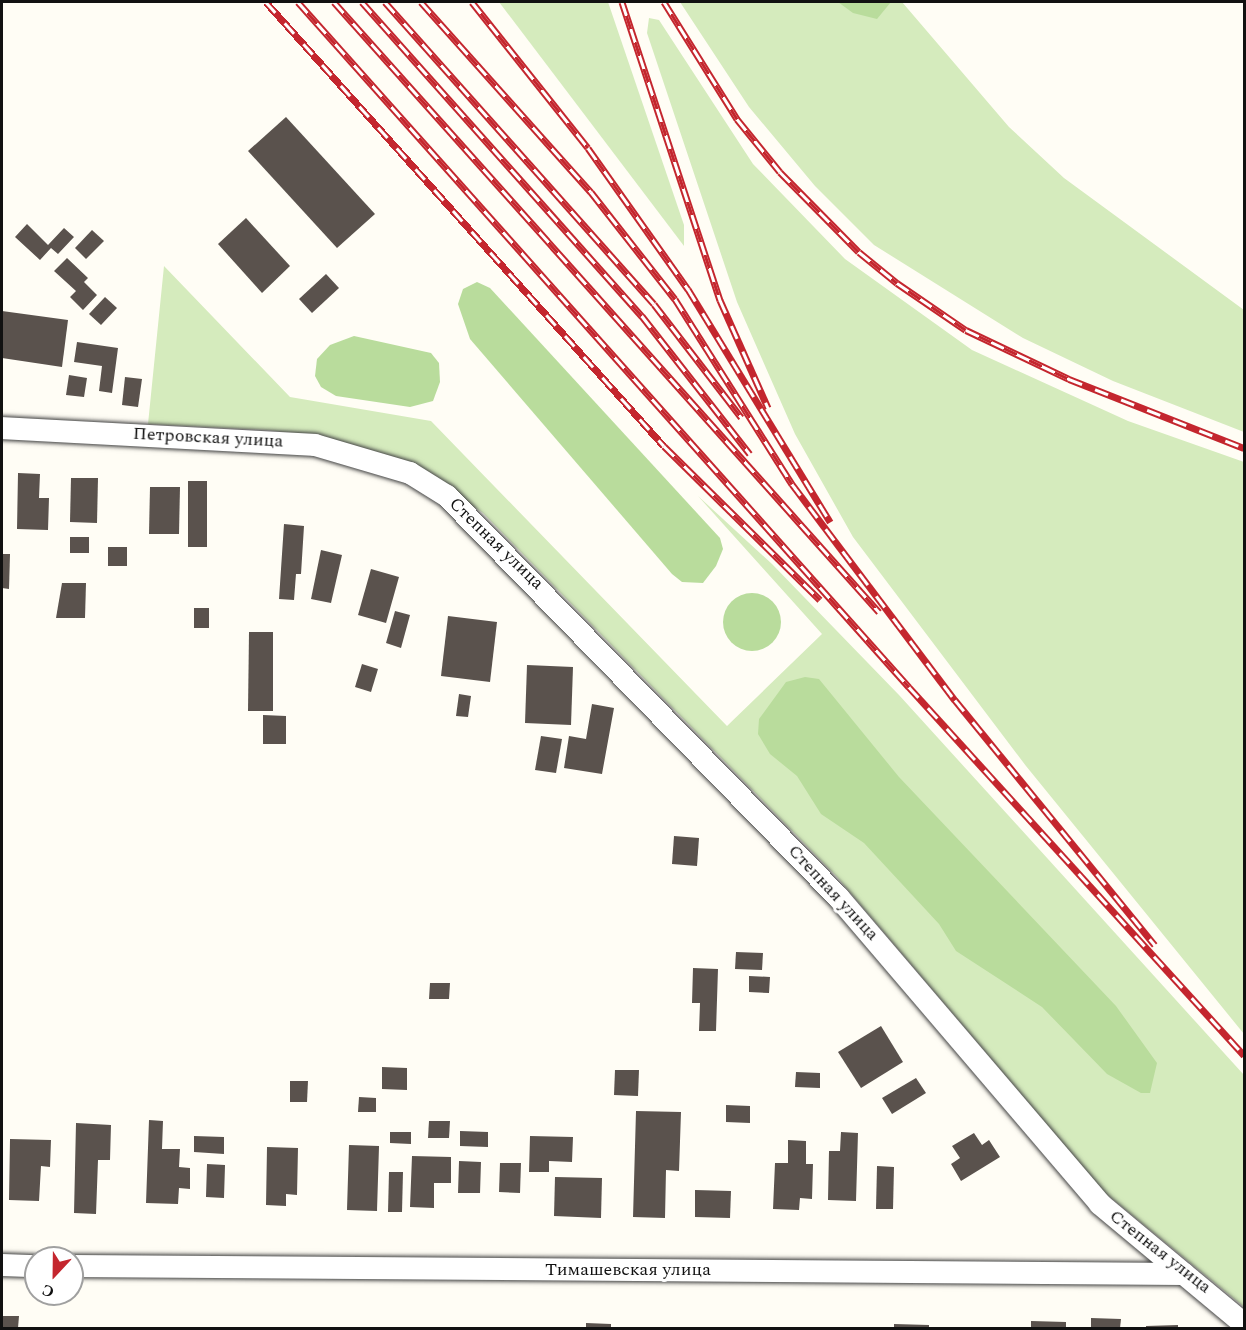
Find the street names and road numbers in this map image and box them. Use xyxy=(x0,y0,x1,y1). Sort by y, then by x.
street label: Петровская улица xyxy=(132,423,284,453)
street label: Степная улица xyxy=(444,493,548,595)
street label: Степная улица xyxy=(783,841,883,945)
street label: Степная улица xyxy=(1105,1206,1215,1298)
street label: Тимашевская улица xyxy=(545,1259,711,1281)

